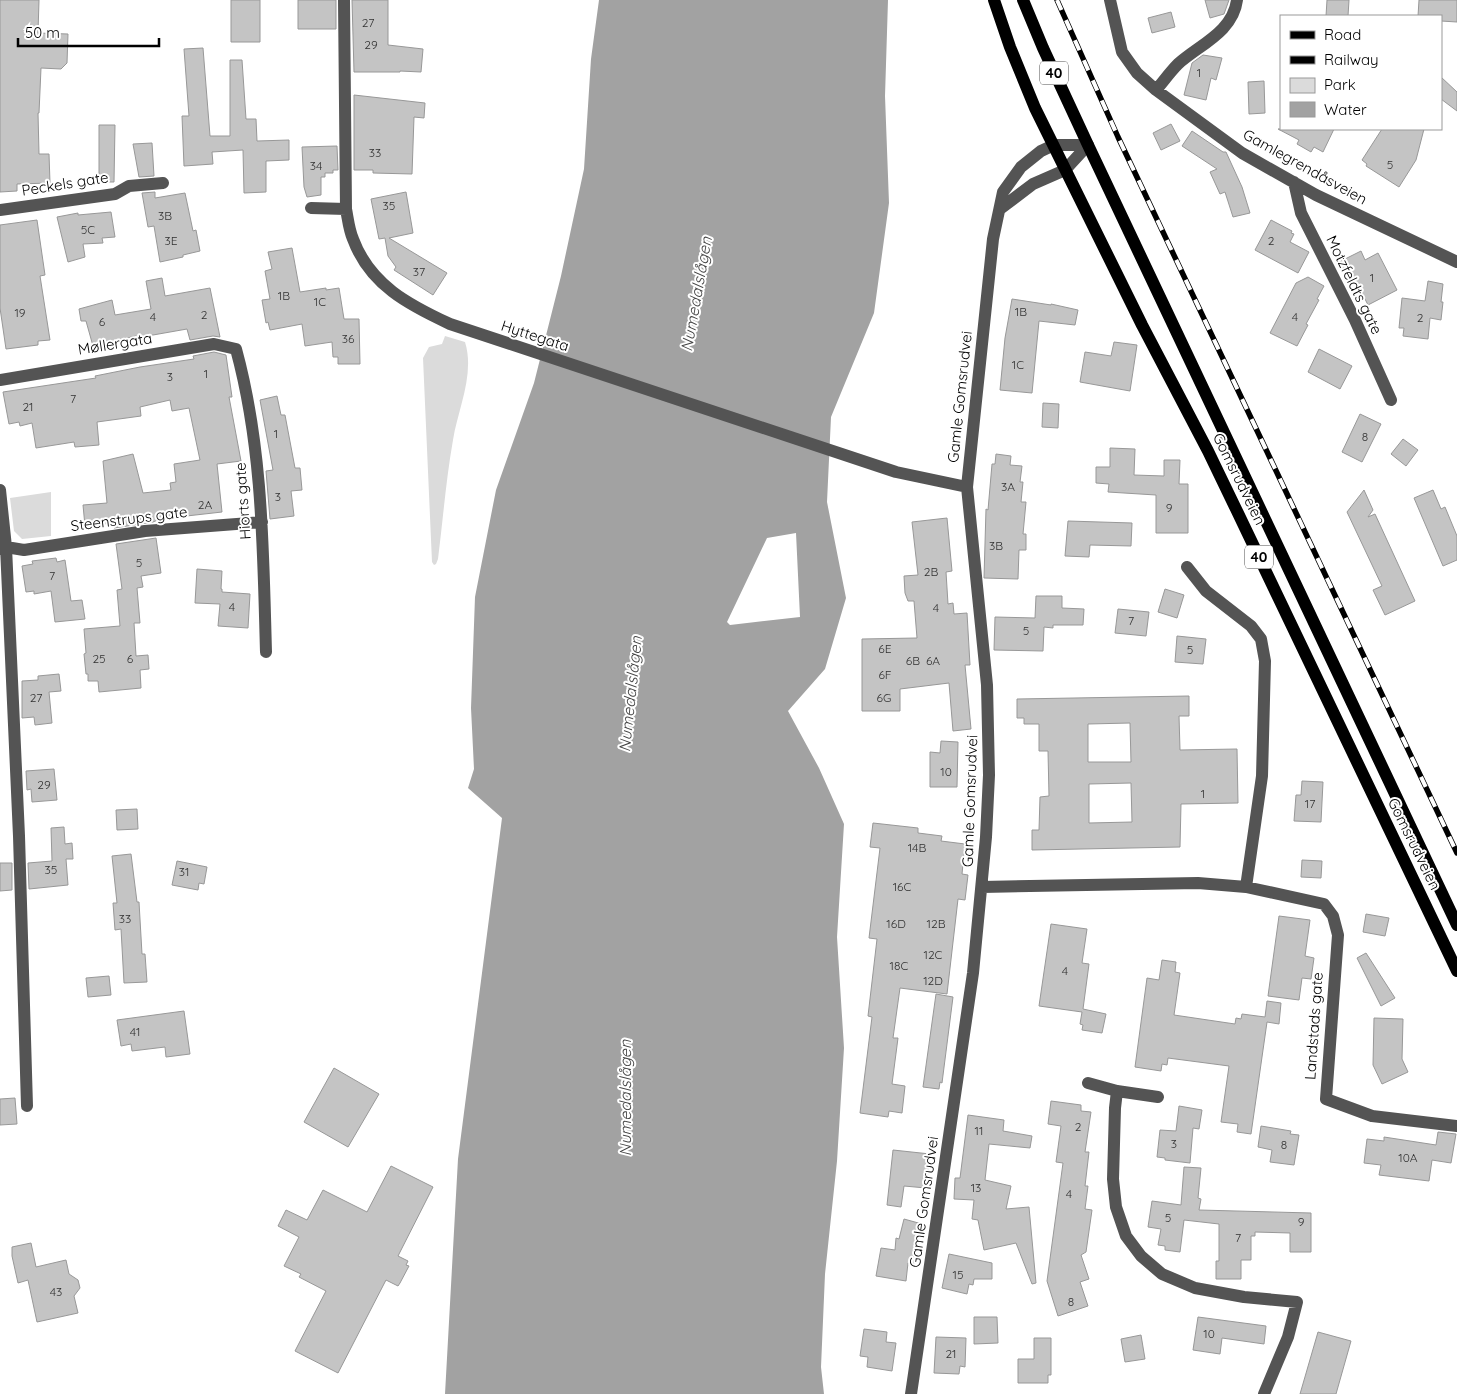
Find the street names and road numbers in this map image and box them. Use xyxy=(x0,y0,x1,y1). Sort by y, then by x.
road number: 40 xyxy=(1040,62,1068,84)
street label: Gamlegrendåsveien xyxy=(1240,125,1371,209)
street label: Peckels gate xyxy=(20,167,110,200)
street label: Motzfeldts gate xyxy=(1322,232,1387,337)
street label: Hyttegata xyxy=(499,316,572,355)
street label: Møllergata xyxy=(76,328,153,359)
street label: Gamle Gomsrudvei xyxy=(943,330,976,464)
street label: Gomsrudveien xyxy=(1209,430,1270,528)
street label: Hiorts gate xyxy=(230,462,255,540)
street label: Steenstrups gate xyxy=(69,502,188,535)
road number: 40 xyxy=(1245,546,1273,568)
street label: Gamle Gomsrudvei xyxy=(958,734,981,867)
street label: Gomsrudveien xyxy=(1384,795,1445,893)
street label: Landstads gate xyxy=(1300,971,1327,1081)
street label: Gamle Gomsrudvei xyxy=(905,1135,942,1269)

